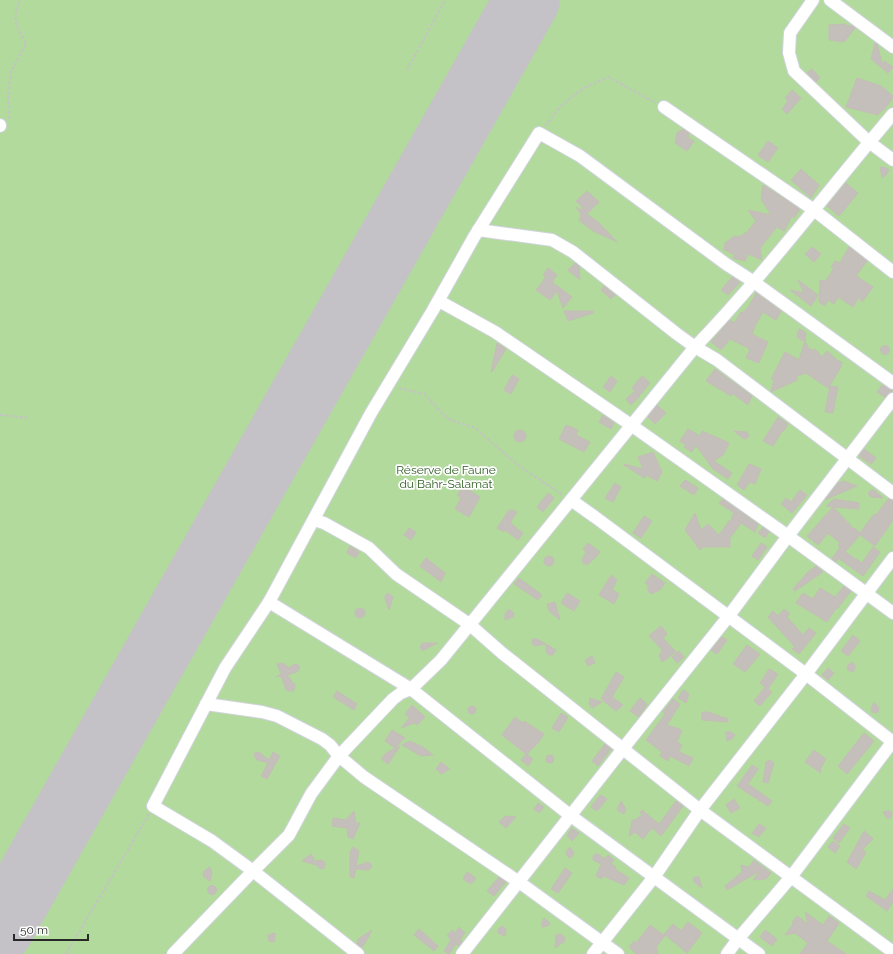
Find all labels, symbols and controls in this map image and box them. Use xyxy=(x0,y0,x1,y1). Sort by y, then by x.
park label: Réserve de Faune du Bahr-Salamat xyxy=(396,463,496,491)
scale bar xyxy=(14,916,88,942)
text: 50 m xyxy=(20,923,48,937)

